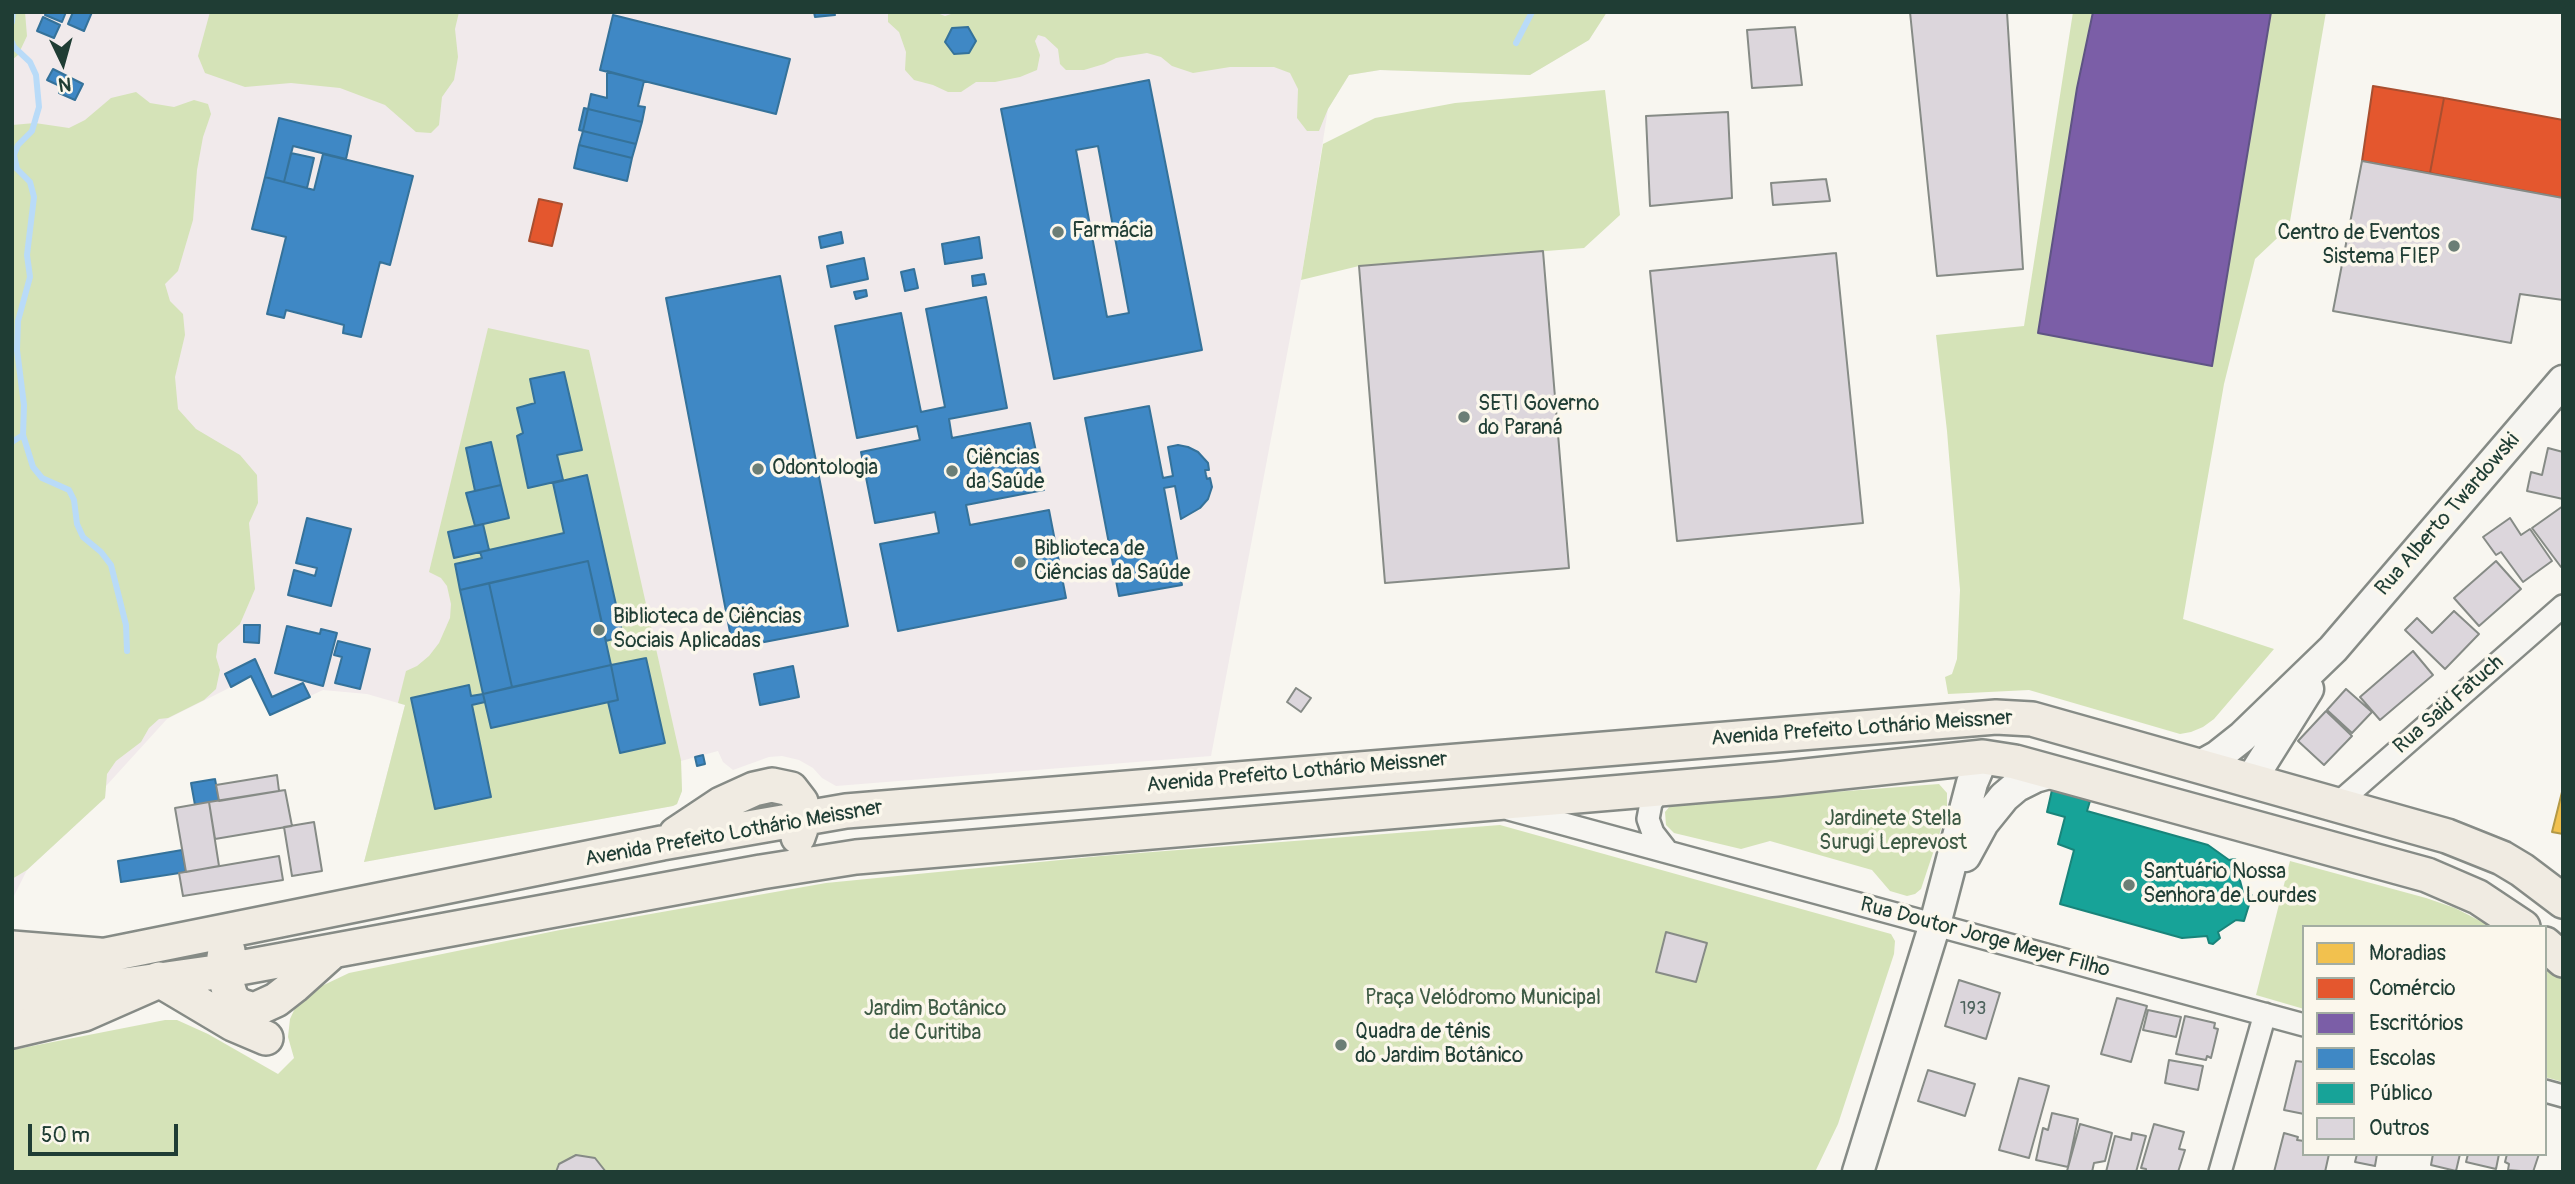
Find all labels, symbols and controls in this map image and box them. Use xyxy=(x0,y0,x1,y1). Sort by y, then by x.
north arrow xyxy=(28,28,98,98)
text: N xyxy=(57,71,72,96)
place label: Farmácia xyxy=(1072,219,1153,245)
place label: Centro de Eventos Sistema FIEP xyxy=(2278,221,2440,271)
marker: Farmácia xyxy=(1050,224,1066,240)
marker: Centro de Eventos Sistema FIEP xyxy=(2446,238,2462,254)
place label: SETI Governo do Paraná xyxy=(1478,392,1599,442)
marker: SETI Governo do Paraná xyxy=(1456,409,1472,425)
street label: Rua Alberto Twardowski xyxy=(2371,429,2525,601)
place label: Ciências da Saúde xyxy=(966,446,1044,496)
place label: Odontologia xyxy=(772,456,878,482)
marker: Odontologia xyxy=(750,461,766,477)
marker: Ciências da Saúde xyxy=(944,463,960,479)
place label: Biblioteca de Ciências da Saúde xyxy=(1034,537,1190,587)
marker: Biblioteca de Ciências da Saúde xyxy=(1012,554,1028,570)
place label: Biblioteca de Ciências Sociais Aplicadas xyxy=(613,605,801,655)
marker: Biblioteca de Ciências Sociais Aplicadas xyxy=(591,622,607,638)
street label: Rua Said Fatuch xyxy=(2389,650,2509,760)
street label: Avenida Prefeito Lothário Meissner xyxy=(1710,706,2014,752)
street label: Avenida Prefeito Lothário Meissner xyxy=(1145,747,1449,799)
street label: Avenida Prefeito Lothário Meissner xyxy=(583,795,885,873)
park label: Jardinete Stella Surugi Leprevost xyxy=(1819,807,1967,857)
place label: Santuário Nossa Senhora de Lourdes xyxy=(2143,860,2316,910)
marker: Santuário Nossa Senhora de Lourdes xyxy=(2121,877,2137,893)
street label: Rua Doutor Jorge Meyer Filho xyxy=(1857,893,2113,983)
legend xyxy=(2302,925,2547,1156)
text: Moradias xyxy=(2369,940,2446,967)
text: Comércio xyxy=(2369,975,2456,1002)
park label: Praça Velódromo Municipal xyxy=(1365,986,1601,1012)
park label: Jardim Botânico de Curitiba xyxy=(864,997,1006,1047)
house number: 193 xyxy=(1960,998,1986,1020)
text: Escritórios xyxy=(2369,1010,2463,1037)
place label: Quadra de tênis do Jardim Botânico xyxy=(1355,1020,1523,1070)
marker: Quadra de tênis do Jardim Botânico xyxy=(1333,1037,1349,1053)
text: Escolas xyxy=(2369,1045,2435,1072)
text: Público xyxy=(2369,1080,2432,1107)
scale bar xyxy=(32,1110,182,1154)
text: Outros xyxy=(2369,1115,2429,1142)
text: 50 m xyxy=(41,1122,90,1149)

